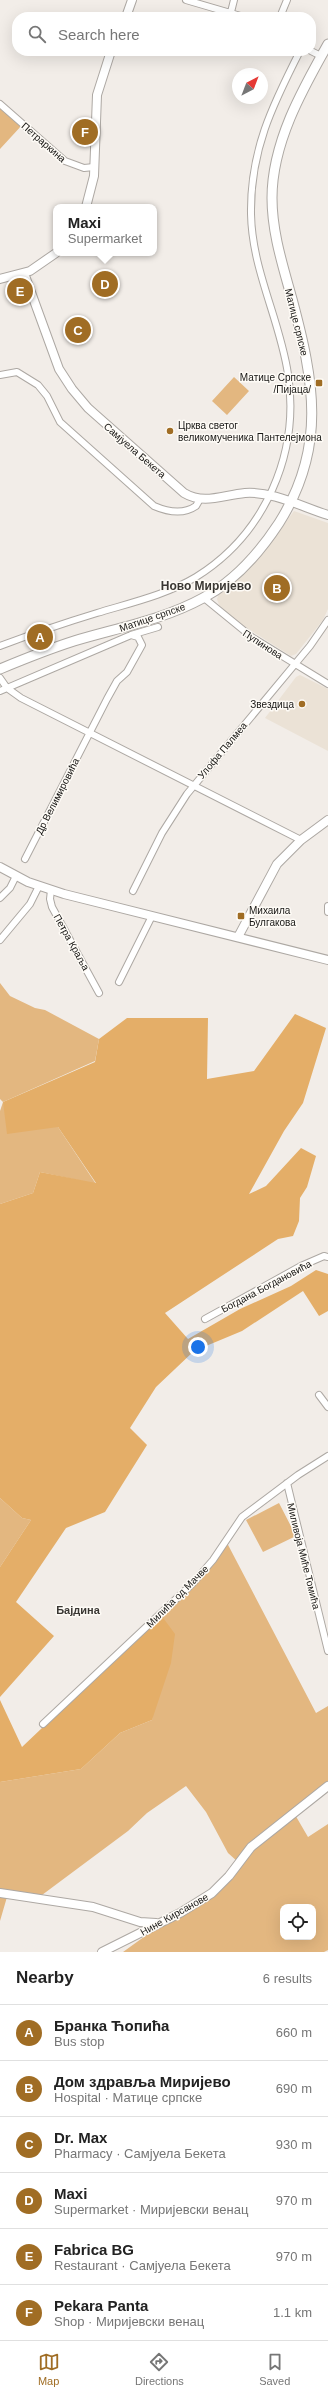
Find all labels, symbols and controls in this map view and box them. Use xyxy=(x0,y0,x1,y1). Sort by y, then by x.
search box xyxy=(12,12,316,56)
icon: search xyxy=(26,23,48,45)
text: Search here xyxy=(58,26,140,43)
north arrow xyxy=(232,68,268,104)
pin: F xyxy=(72,117,98,147)
street label: Петраркина xyxy=(19,120,68,165)
popup xyxy=(53,204,157,256)
text: Maxi xyxy=(68,214,101,231)
text: Supermarket xyxy=(68,231,142,246)
pin: D xyxy=(92,269,118,299)
pin: E xyxy=(7,276,33,306)
street label: Матице српске xyxy=(283,287,310,357)
pin: C xyxy=(65,315,91,345)
place label: Матице Српске /Пијаца/ xyxy=(240,372,311,395)
marker: Матице Српске /Пијаца/ xyxy=(314,378,324,388)
place label: Црква светог великомученика Пантелејмона xyxy=(178,420,322,443)
street label: Самјуела Бекета xyxy=(102,421,168,480)
marker: Црква светог великомученика Пантелејмона xyxy=(165,426,175,436)
pin: B xyxy=(264,573,290,603)
district label: Ново Миријево xyxy=(161,579,251,593)
street label: Матице српске xyxy=(118,601,187,634)
pin: A xyxy=(27,622,53,652)
street label: Пупинова xyxy=(241,628,285,662)
place label: Звездица xyxy=(250,699,294,710)
marker: Звездица xyxy=(297,699,307,709)
street label: Улофа Палмеа xyxy=(196,720,249,781)
street label: Др Велимировића xyxy=(33,756,82,836)
place label: Михаила Булгакова xyxy=(249,905,296,928)
marker: Михаила Булгакова xyxy=(236,911,246,921)
street label: Петра Краља xyxy=(52,912,92,973)
street label: Богдана Богдановића xyxy=(219,1258,314,1315)
your location xyxy=(188,1337,208,1357)
street label: Миливоја Миће Томића xyxy=(285,1502,322,1611)
street label: Милића од Мачве xyxy=(144,1563,211,1630)
district label: Бајдина xyxy=(56,1604,101,1616)
street label: Нине Кирсанове xyxy=(138,1891,211,1938)
map controls xyxy=(280,1904,316,1940)
button: locate xyxy=(280,1904,316,1940)
text: Nearby xyxy=(16,1968,74,1987)
text: 6 results xyxy=(263,1971,312,1986)
text: Бранка Ћопића xyxy=(54,2017,169,2034)
text: A xyxy=(24,2025,34,2040)
text: 660 m xyxy=(276,2025,312,2040)
text: Bus stop xyxy=(54,2034,105,2049)
text: Дом здравља Миријево xyxy=(54,2073,231,2090)
text: B xyxy=(24,2081,34,2096)
text: 690 m xyxy=(276,2081,312,2096)
text: Hospital · Матице српске xyxy=(54,2090,202,2105)
text: Dr. Max xyxy=(54,2129,107,2146)
text: C xyxy=(24,2137,34,2152)
text: 930 m xyxy=(276,2137,312,2152)
text: Pharmacy · Самјуела Бекета xyxy=(54,2146,226,2161)
text: Maxi xyxy=(54,2185,87,2202)
text: D xyxy=(24,2193,34,2208)
text: 970 m xyxy=(276,2193,312,2208)
text: Supermarket · Миријевски венац xyxy=(54,2202,248,2217)
text: Fabrica BG xyxy=(54,2241,134,2258)
text: E xyxy=(25,2249,33,2264)
text: 970 m xyxy=(276,2249,312,2264)
text: Restaurant · Самјуела Бекета xyxy=(54,2258,231,2273)
text: Pekara Panta xyxy=(54,2297,148,2314)
text: F xyxy=(25,2305,33,2320)
text: 1.1 km xyxy=(273,2305,312,2320)
text: Shop · Миријевски венац xyxy=(54,2314,204,2329)
tab: Map xyxy=(38,2351,60,2387)
tab: Directions xyxy=(135,2351,184,2387)
tab: Saved xyxy=(259,2351,290,2387)

